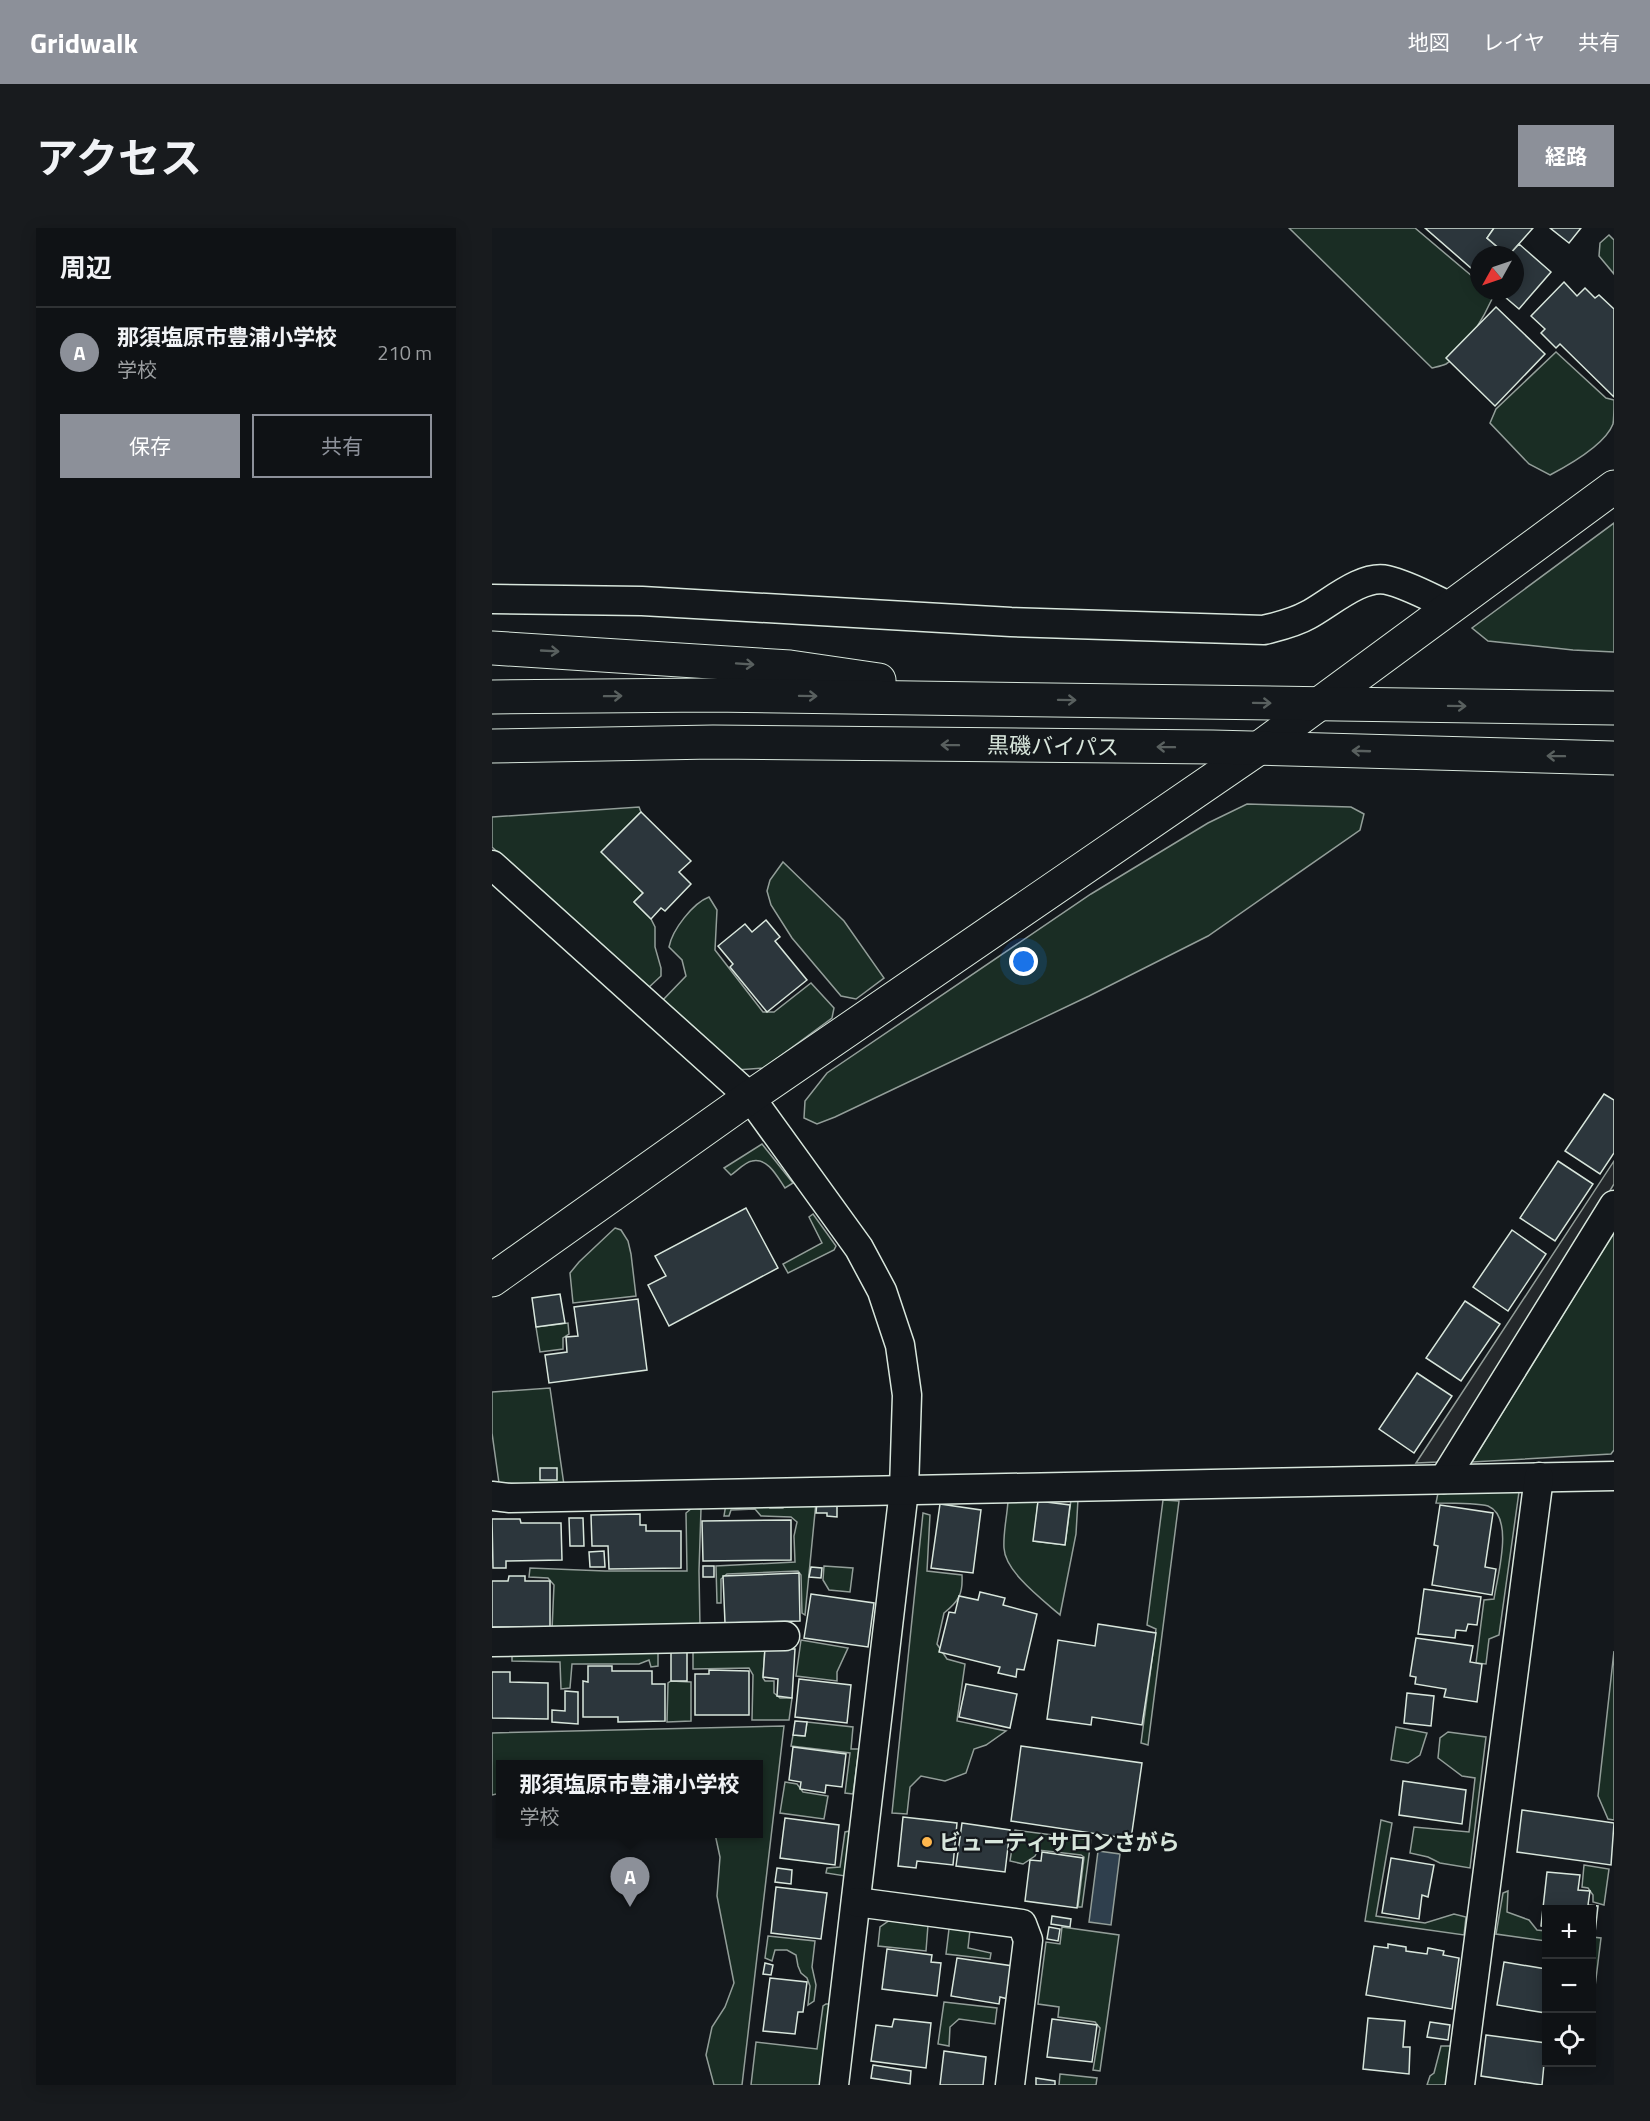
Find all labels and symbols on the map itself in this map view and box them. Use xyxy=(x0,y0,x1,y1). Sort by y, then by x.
north arrow xyxy=(1470,246,1524,300)
one-way arrow xyxy=(540,646,560,657)
one-way arrow xyxy=(735,659,754,670)
one-way arrow xyxy=(603,690,623,702)
one-way arrow xyxy=(798,691,818,702)
one-way arrow xyxy=(1057,694,1077,706)
one-way arrow xyxy=(1252,697,1272,709)
one-way arrow xyxy=(1447,700,1467,712)
street label: 黒磯バイパス xyxy=(987,728,1119,764)
one-way arrow xyxy=(940,739,960,751)
one-way arrow xyxy=(1156,741,1176,753)
one-way arrow xyxy=(1351,745,1371,756)
one-way arrow xyxy=(1546,751,1566,762)
your location xyxy=(1009,947,1038,976)
place label: ビューティサロンさがら xyxy=(939,1825,1180,1859)
marker: ビューティサロンさがら xyxy=(920,1835,934,1849)
pin: A xyxy=(610,1858,650,1907)

